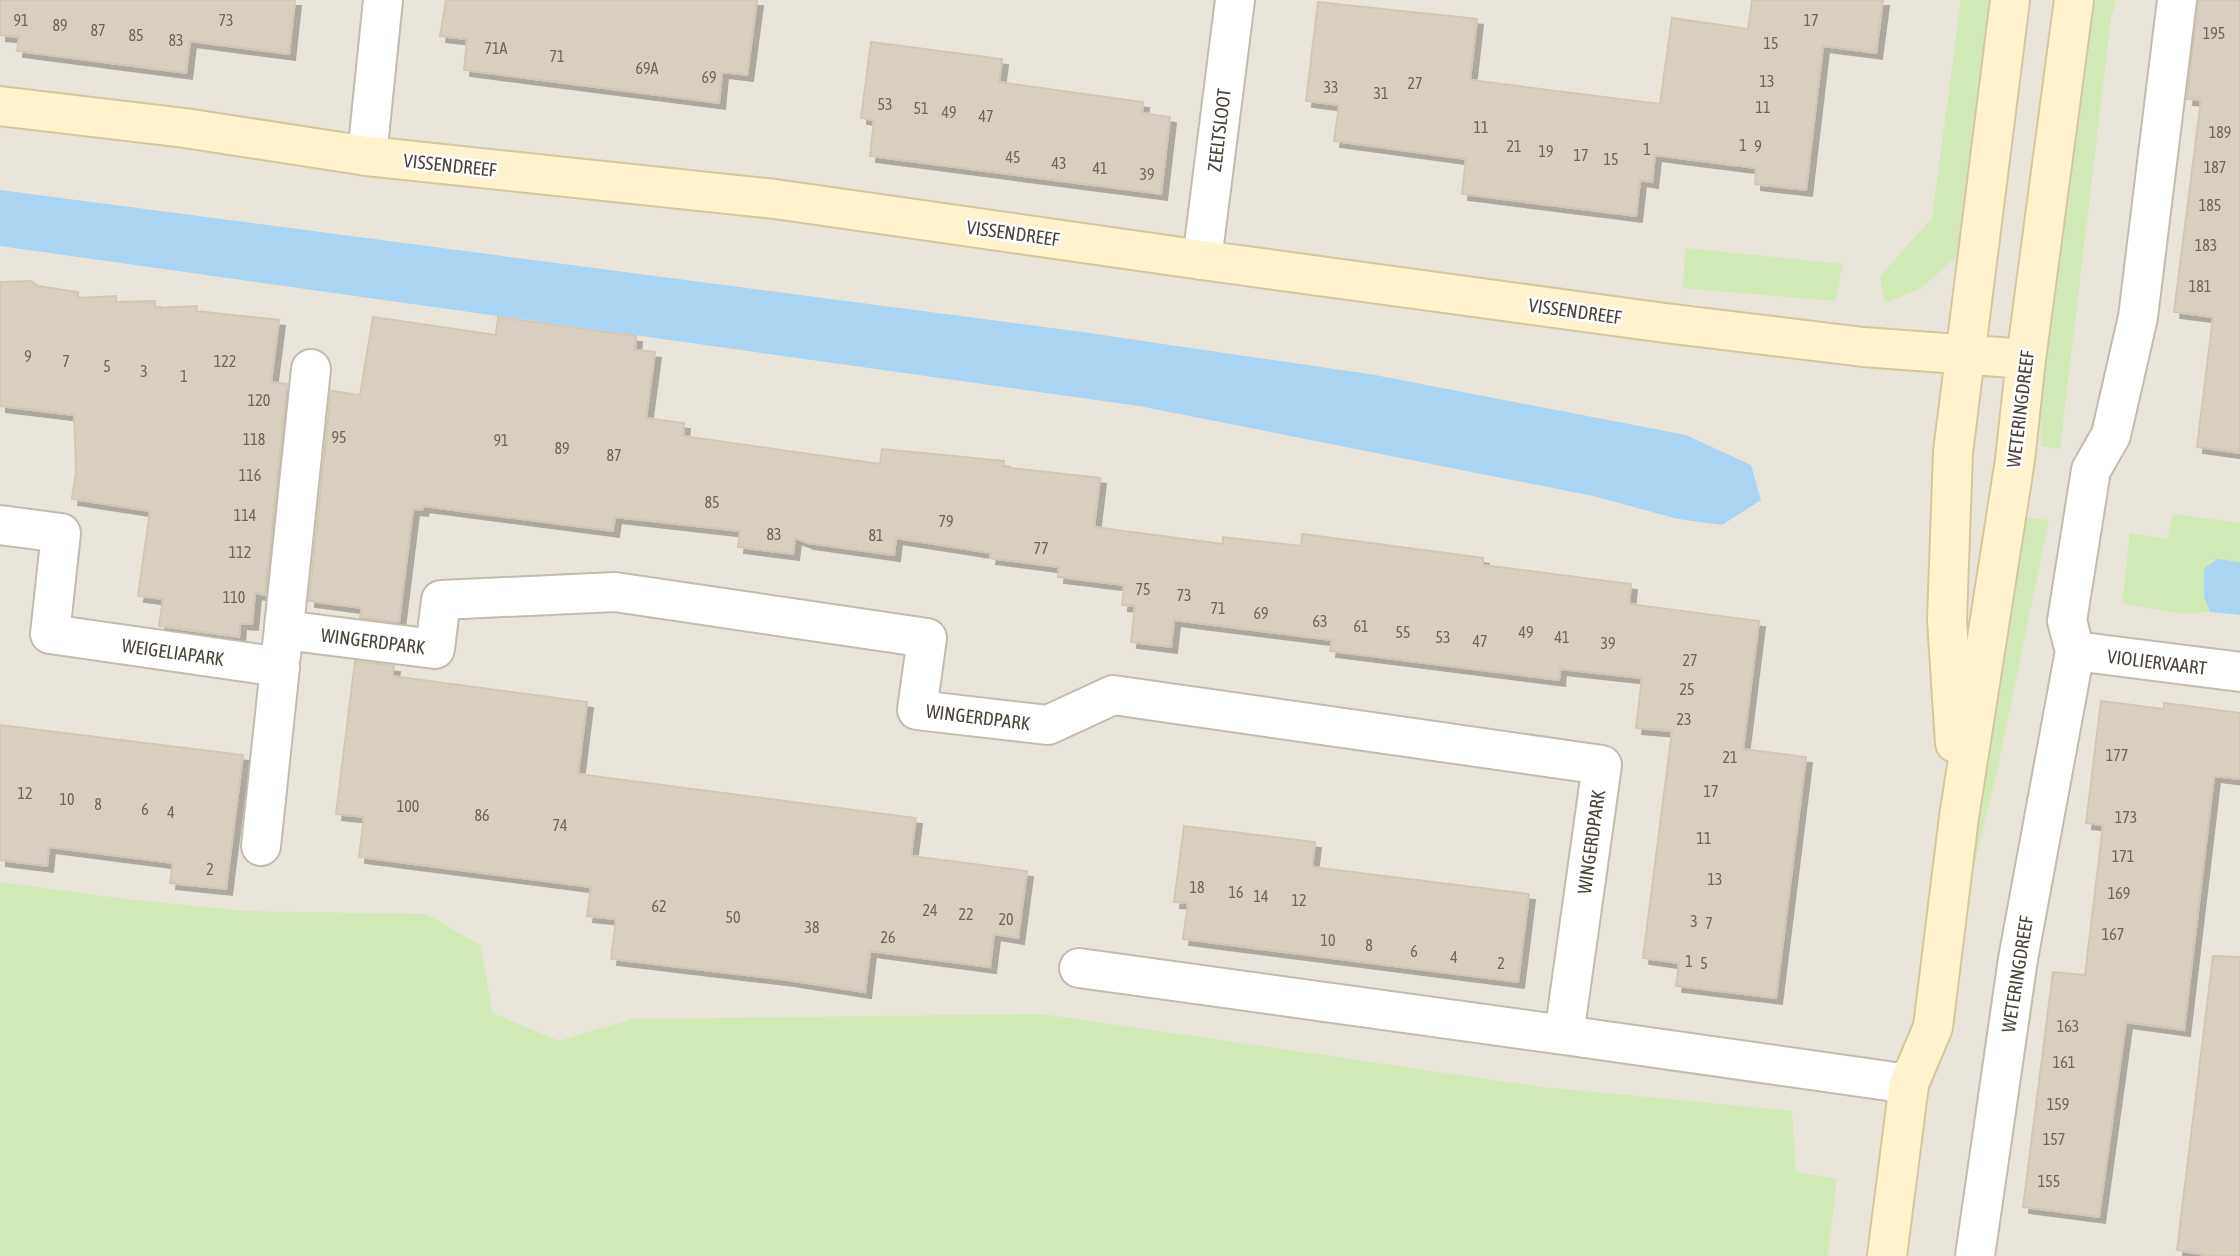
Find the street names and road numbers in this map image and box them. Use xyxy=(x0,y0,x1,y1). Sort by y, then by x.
street label: ZEELTSLOOT xyxy=(1203,86,1235,173)
street label: VISSENDREEF xyxy=(402,149,498,181)
street label: VISSENDREEF xyxy=(965,216,1061,250)
street label: VISSENDREEF xyxy=(1527,294,1623,328)
street label: WETERINGDREEF xyxy=(2002,349,2038,469)
street label: WINGERDPARK xyxy=(320,624,427,658)
street label: WEIGELIAPARK xyxy=(120,634,226,670)
street label: VIOLIERVAART xyxy=(2106,645,2209,679)
street label: WINGERDPARK xyxy=(925,700,1032,734)
street label: WINGERDPARK xyxy=(1573,788,1609,895)
street label: WETERINGDREEF xyxy=(1997,914,2037,1034)

